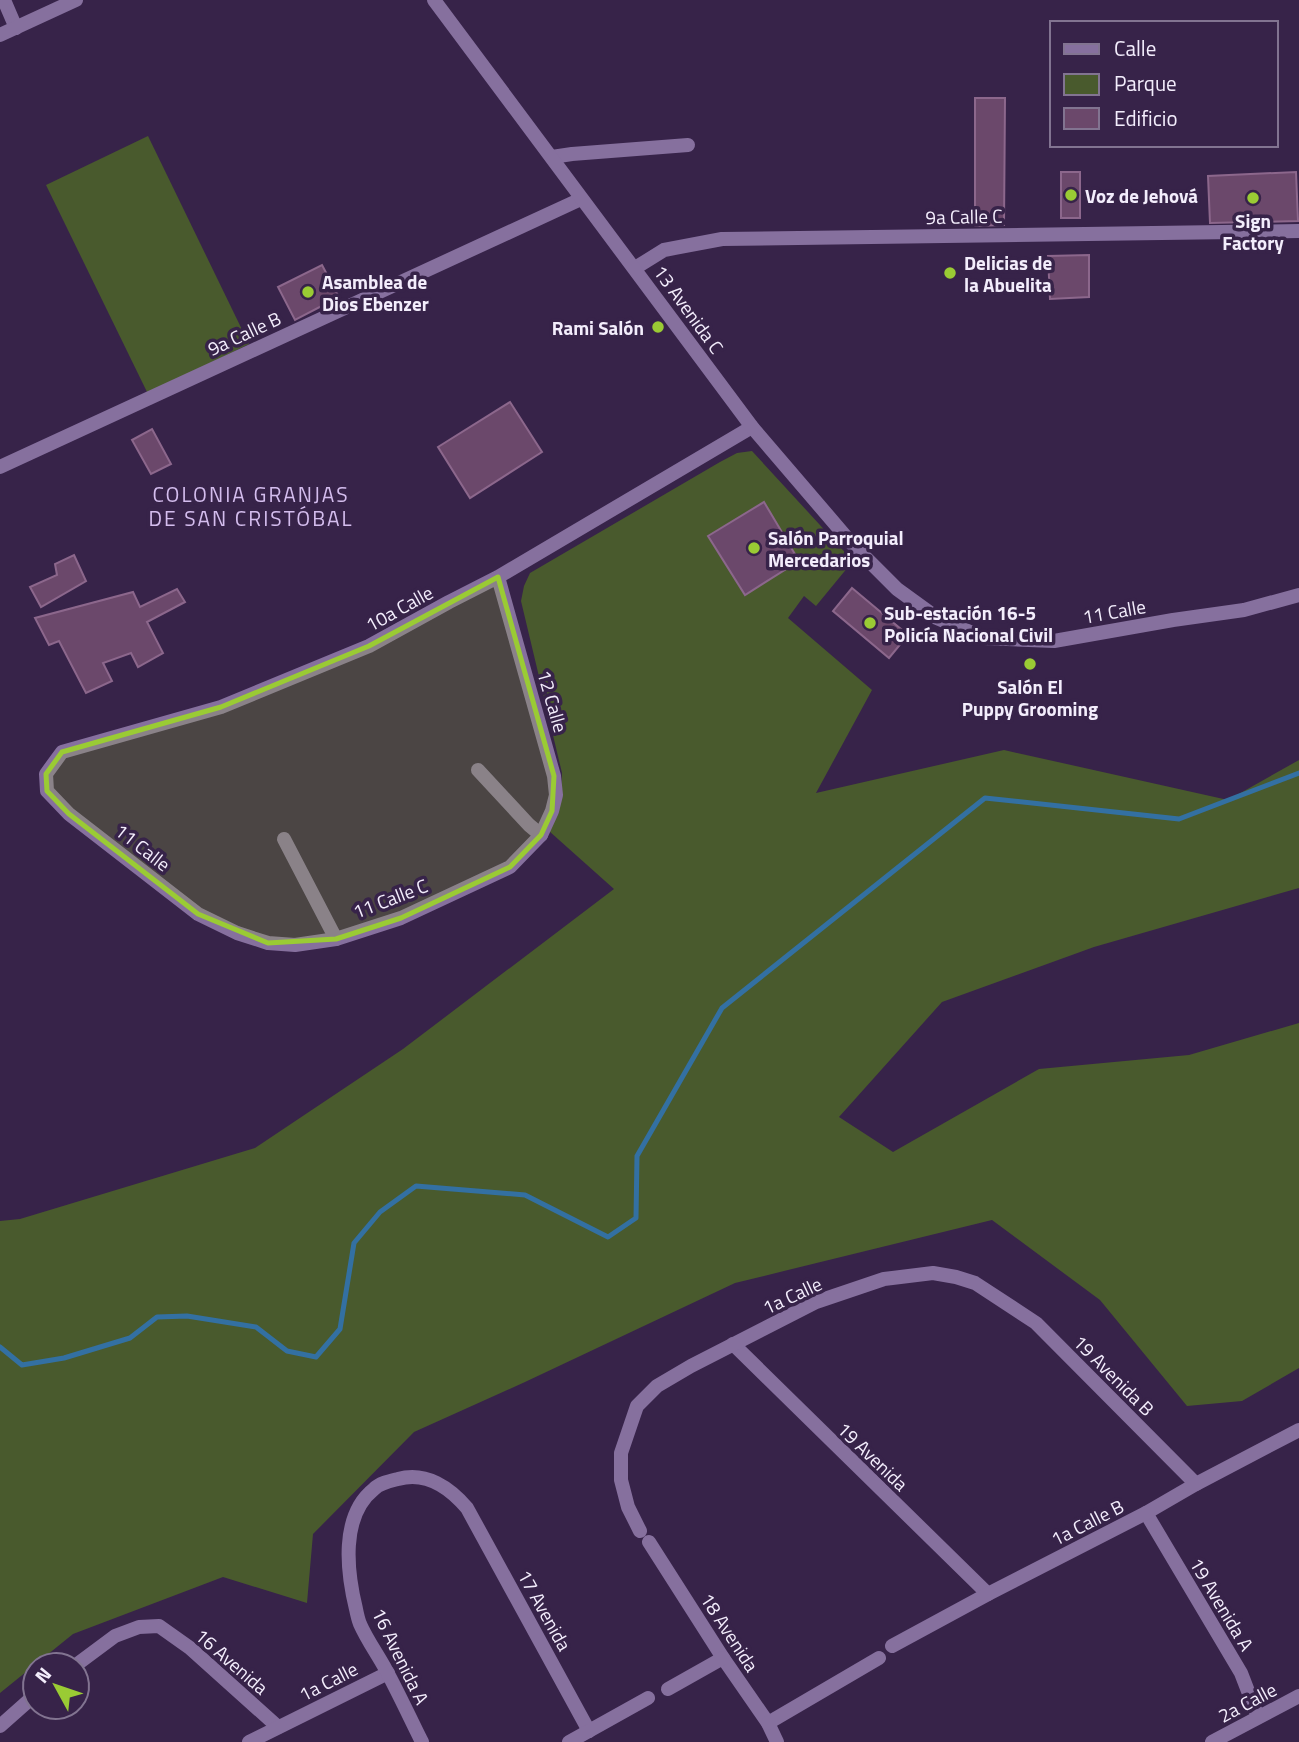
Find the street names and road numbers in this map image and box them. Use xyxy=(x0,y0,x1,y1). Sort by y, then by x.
street label: 9a Calle C xyxy=(925,201,1003,231)
street label: 13 Avenida C xyxy=(647,259,731,359)
street label: 9a Calle B xyxy=(202,303,286,363)
street label: 10a Calle xyxy=(360,578,438,638)
street label: 11 Calle xyxy=(1080,591,1148,631)
street label: 12 Calle xyxy=(530,666,576,736)
street label: 11 Calle xyxy=(109,816,177,878)
street label: 11 Calle C xyxy=(348,870,432,926)
street label: 1a Calle xyxy=(758,1269,826,1321)
street label: 19 Avenida B xyxy=(1067,1328,1161,1422)
street label: 19 Avenida xyxy=(831,1415,915,1498)
street label: 1a Calle B xyxy=(1045,1491,1129,1553)
street label: 19 Avenida A xyxy=(1183,1552,1261,1656)
street label: 17 Avenida xyxy=(511,1564,579,1656)
street label: 18 Avenida xyxy=(694,1587,767,1678)
street label: 16 Avenida A xyxy=(365,1603,437,1709)
street label: 16 Avenida xyxy=(189,1621,275,1701)
street label: 1a Calle xyxy=(294,1654,362,1708)
street label: 2a Calle xyxy=(1213,1675,1281,1729)

